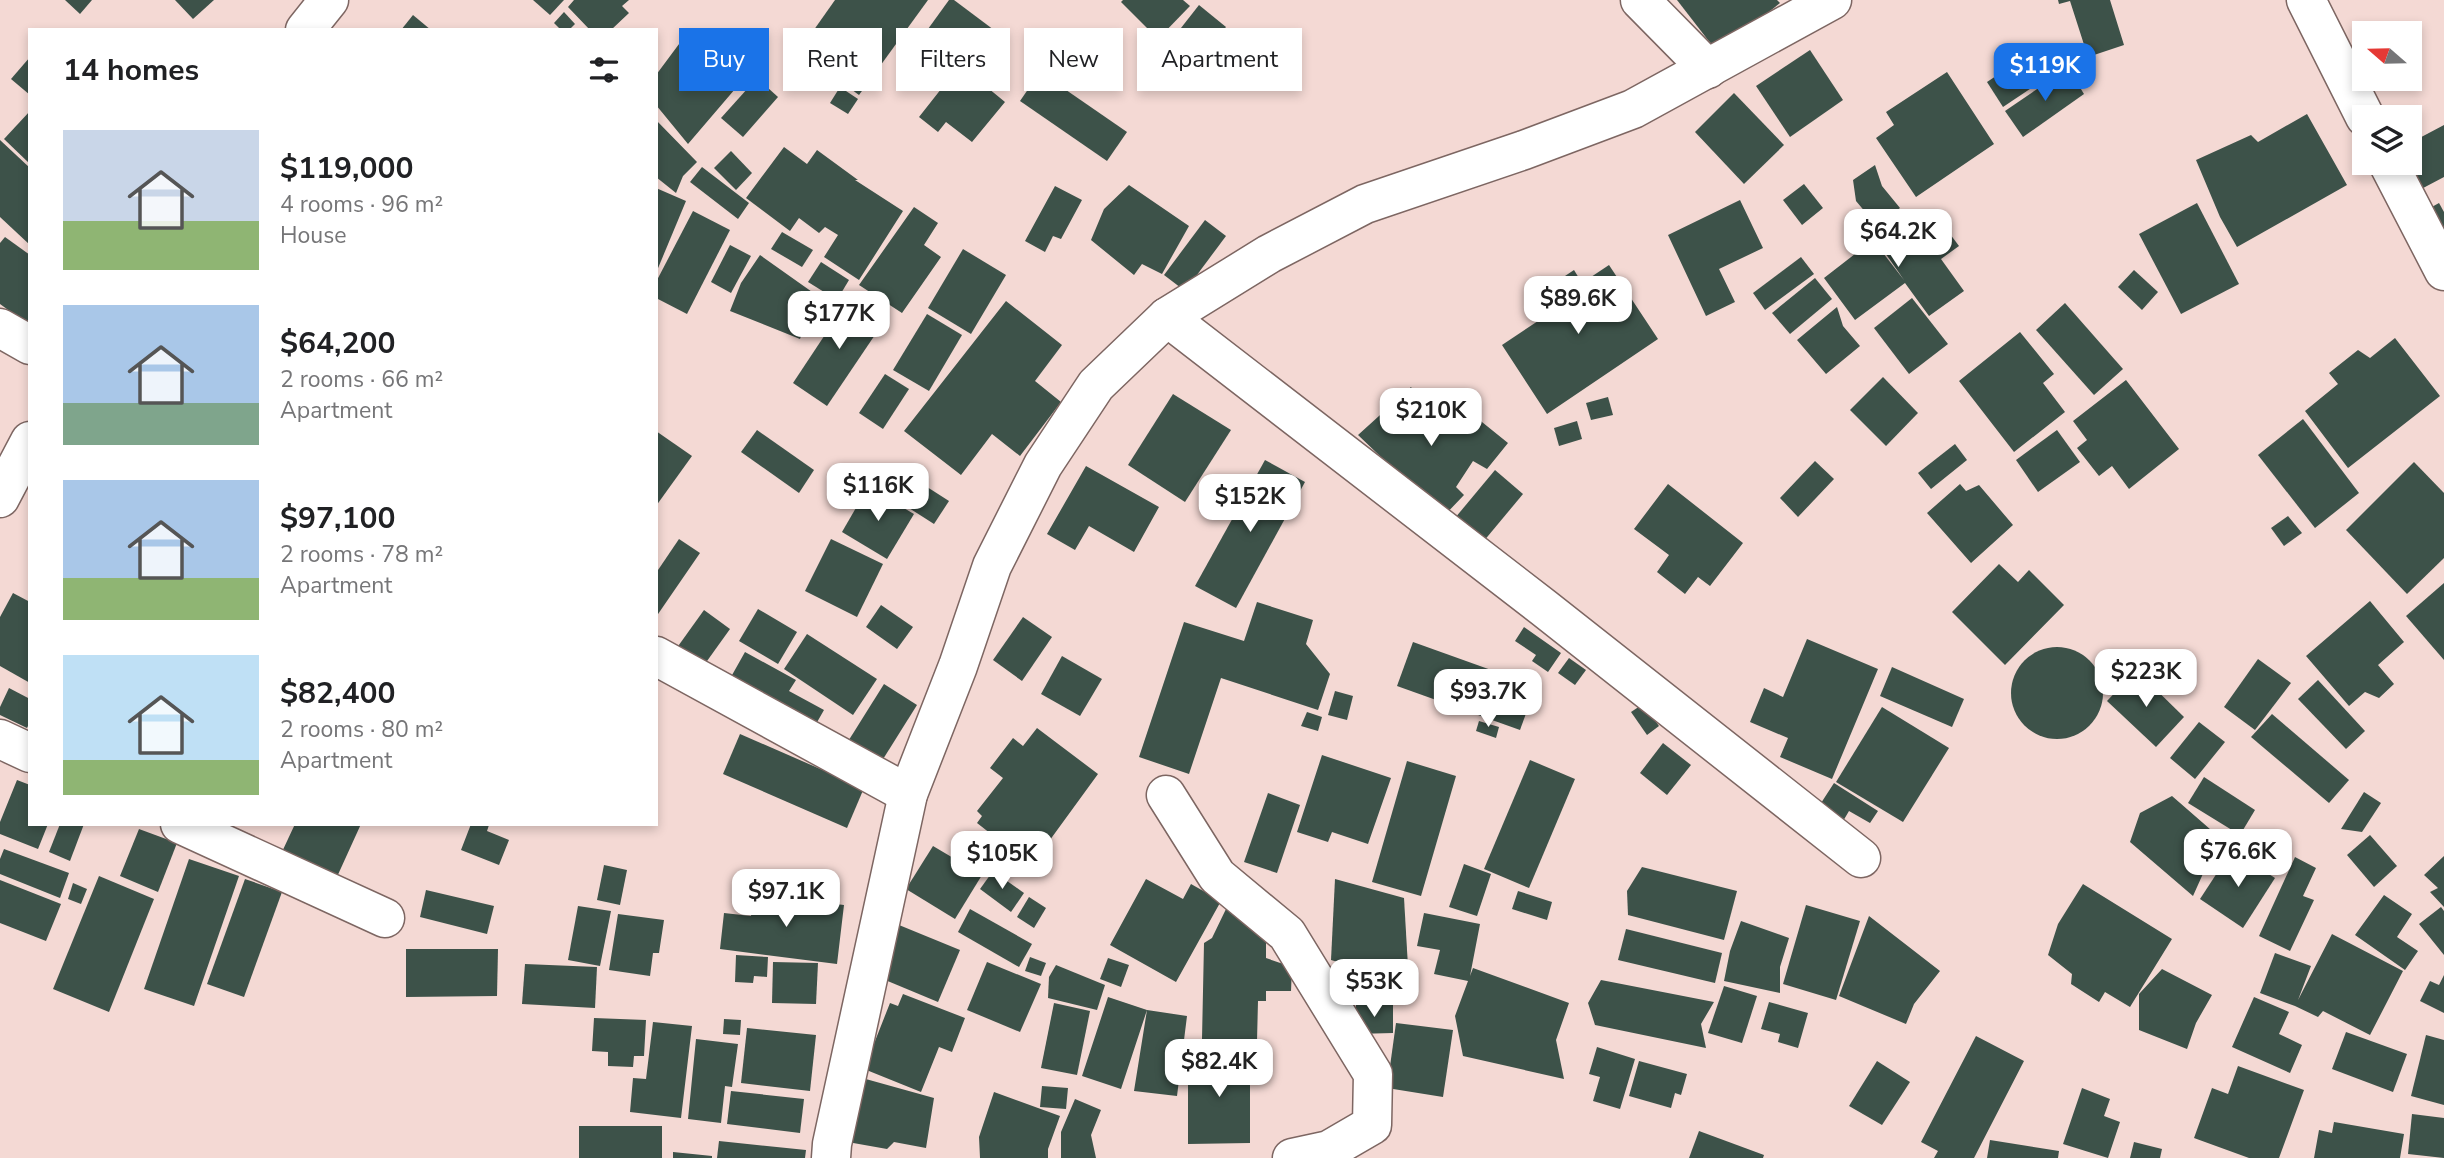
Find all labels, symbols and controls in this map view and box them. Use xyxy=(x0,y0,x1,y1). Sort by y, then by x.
north arrow xyxy=(2352,21,2422,91)
map controls xyxy=(2352,21,2422,175)
chip: Buy xyxy=(679,28,769,91)
chip: Rent xyxy=(783,28,882,91)
chip: Filters xyxy=(896,28,1010,91)
chip: New xyxy=(1024,28,1123,91)
chip: Apartment xyxy=(1137,28,1302,91)
pin: $119K xyxy=(1996,43,2094,103)
text: 14 homes xyxy=(63,50,199,91)
text: $119K xyxy=(2010,50,2080,81)
icon: filters xyxy=(585,51,623,89)
button: layers xyxy=(2352,105,2422,175)
text: $119,000 xyxy=(280,148,413,189)
icon: home xyxy=(119,158,203,242)
text: 4 rooms · 96 m² xyxy=(280,189,443,220)
pin: $64.2K xyxy=(1841,210,1955,269)
text: $64.2K xyxy=(1860,216,1936,247)
text: House xyxy=(280,220,347,251)
pin: $89.6K xyxy=(1521,276,1635,336)
text: $89.6K xyxy=(1540,283,1616,314)
pin: $177K xyxy=(790,292,888,351)
text: $177K xyxy=(804,298,874,329)
text: $64,200 xyxy=(280,323,395,364)
icon: home xyxy=(119,333,203,417)
text: 2 rooms · 66 m² xyxy=(280,364,443,395)
pin: $210K xyxy=(1382,388,1480,448)
text: Apartment xyxy=(280,395,392,426)
text: $210K xyxy=(1396,395,1466,426)
pin: $116K xyxy=(829,463,927,523)
text: $116K xyxy=(843,470,913,501)
pin: $152K xyxy=(1201,475,1299,534)
text: $152K xyxy=(1215,481,1285,512)
text: $97,100 xyxy=(280,498,395,539)
icon: home xyxy=(119,508,203,592)
text: 2 rooms · 78 m² xyxy=(280,539,443,570)
text: Apartment xyxy=(280,570,392,601)
pin: $223K xyxy=(2097,650,2195,709)
text: $223K xyxy=(2111,656,2181,687)
pin: $93.7K xyxy=(1431,670,1545,729)
text: $82,400 xyxy=(280,673,395,714)
text: $93.7K xyxy=(1450,676,1526,707)
icon: home xyxy=(119,683,203,767)
text: 2 rooms · 80 m² xyxy=(280,714,443,745)
text: Apartment xyxy=(280,745,392,776)
pin: $76.6K xyxy=(2181,830,2295,889)
pin: $105K xyxy=(953,832,1051,891)
text: $76.6K xyxy=(2200,836,2276,867)
text: $105K xyxy=(967,838,1037,869)
pin: $97.1K xyxy=(729,870,843,929)
text: $97.1K xyxy=(748,876,824,907)
pin: $53K xyxy=(1333,960,1415,1019)
text: $53K xyxy=(1346,966,1402,997)
pin: $82.4K xyxy=(1162,1040,1276,1099)
text: $82.4K xyxy=(1181,1046,1257,1077)

